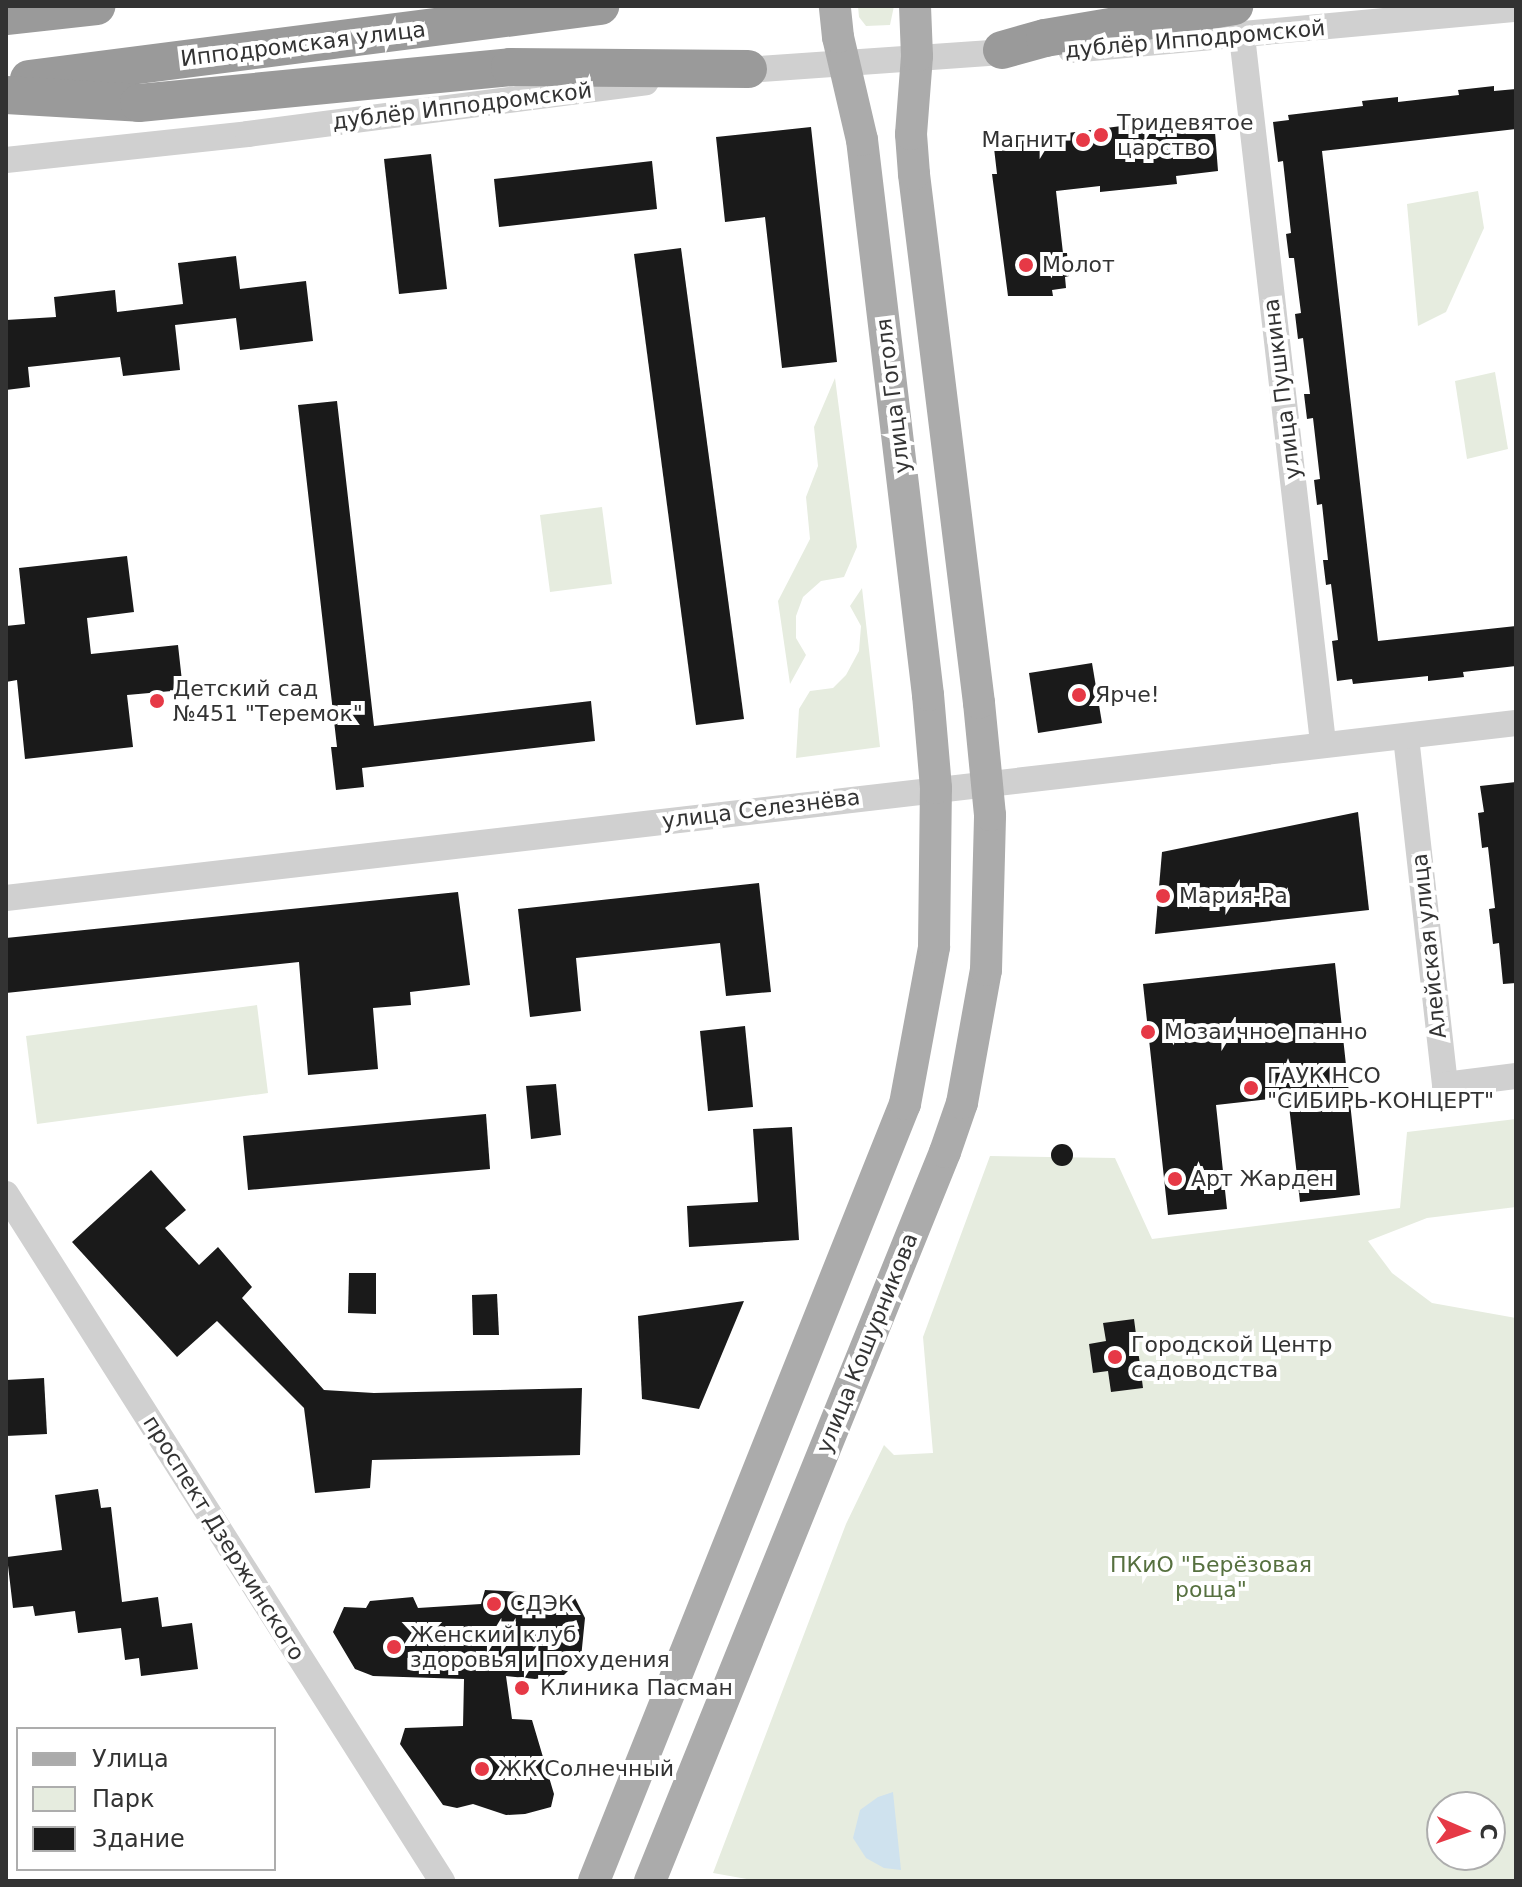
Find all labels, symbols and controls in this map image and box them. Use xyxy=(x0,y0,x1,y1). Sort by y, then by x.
street label: дублёр Ипподромской xyxy=(1064,14,1326,64)
street label: Ипподромская улица xyxy=(179,16,427,72)
street label: дублёр Ипподромской xyxy=(331,77,593,135)
place label: Тридевятое царство xyxy=(1117,109,1253,160)
marker: Тридевятое царство xyxy=(1092,126,1110,144)
place label: Магнит xyxy=(981,127,1067,153)
marker: Магнит xyxy=(1074,131,1092,149)
place label: Молот xyxy=(1042,252,1115,278)
marker: Молот xyxy=(1017,256,1035,274)
street label: улица Пушкина xyxy=(1258,297,1306,481)
street label: улица Гоголя xyxy=(870,317,916,475)
place label: Детский сад №451 "Теремок" xyxy=(173,675,363,726)
place label: Ярче! xyxy=(1095,682,1160,708)
marker: Ярче! xyxy=(1070,686,1088,704)
marker: Детский сад №451 "Теремок" xyxy=(148,692,166,710)
street label: улица Селезнёва xyxy=(660,784,862,834)
street label: Алейская улица xyxy=(1406,852,1452,1040)
place label: Мария-Ра xyxy=(1179,883,1288,909)
marker: Мария-Ра xyxy=(1154,887,1172,905)
place label: Мозаичное панно xyxy=(1164,1019,1367,1045)
marker: Мозаичное панно xyxy=(1139,1023,1157,1041)
place label: ГАУК НСО "СИБИРЬ-КОНЦЕРТ" xyxy=(1267,1062,1494,1114)
marker: ГАУК НСО "СИБИРЬ-КОНЦЕРТ" xyxy=(1242,1079,1260,1097)
place label: Арт Жарден xyxy=(1191,1166,1334,1192)
marker: Арт Жарден xyxy=(1166,1170,1184,1188)
street label: улица Кошурникова xyxy=(811,1229,923,1457)
place label: Городской Центр садоводства xyxy=(1131,1331,1332,1382)
marker: Городской Центр садоводства xyxy=(1106,1348,1124,1366)
street label: проспект Дзержинского xyxy=(138,1411,310,1665)
park label: ПКиО "Берёзовая роща" xyxy=(1110,1551,1312,1602)
place label: СДЭК xyxy=(510,1591,574,1617)
marker: СДЭК xyxy=(485,1595,503,1613)
place label: Женский клуб здоровья и похудения xyxy=(410,1621,670,1672)
marker: Женский клуб здоровья и похудения xyxy=(385,1638,403,1656)
place label: Клиника Пасман xyxy=(540,1675,733,1701)
marker: Клиника Пасман xyxy=(511,1677,533,1699)
legend xyxy=(16,1727,276,1871)
text: Улица xyxy=(92,1745,169,1773)
place label: ЖК Солнечный xyxy=(498,1756,674,1782)
marker: ЖК Солнечный xyxy=(473,1760,491,1778)
text: Парк xyxy=(92,1785,154,1813)
north arrow xyxy=(1426,1791,1506,1871)
text: С xyxy=(1476,1823,1501,1840)
text: Здание xyxy=(92,1825,185,1853)

